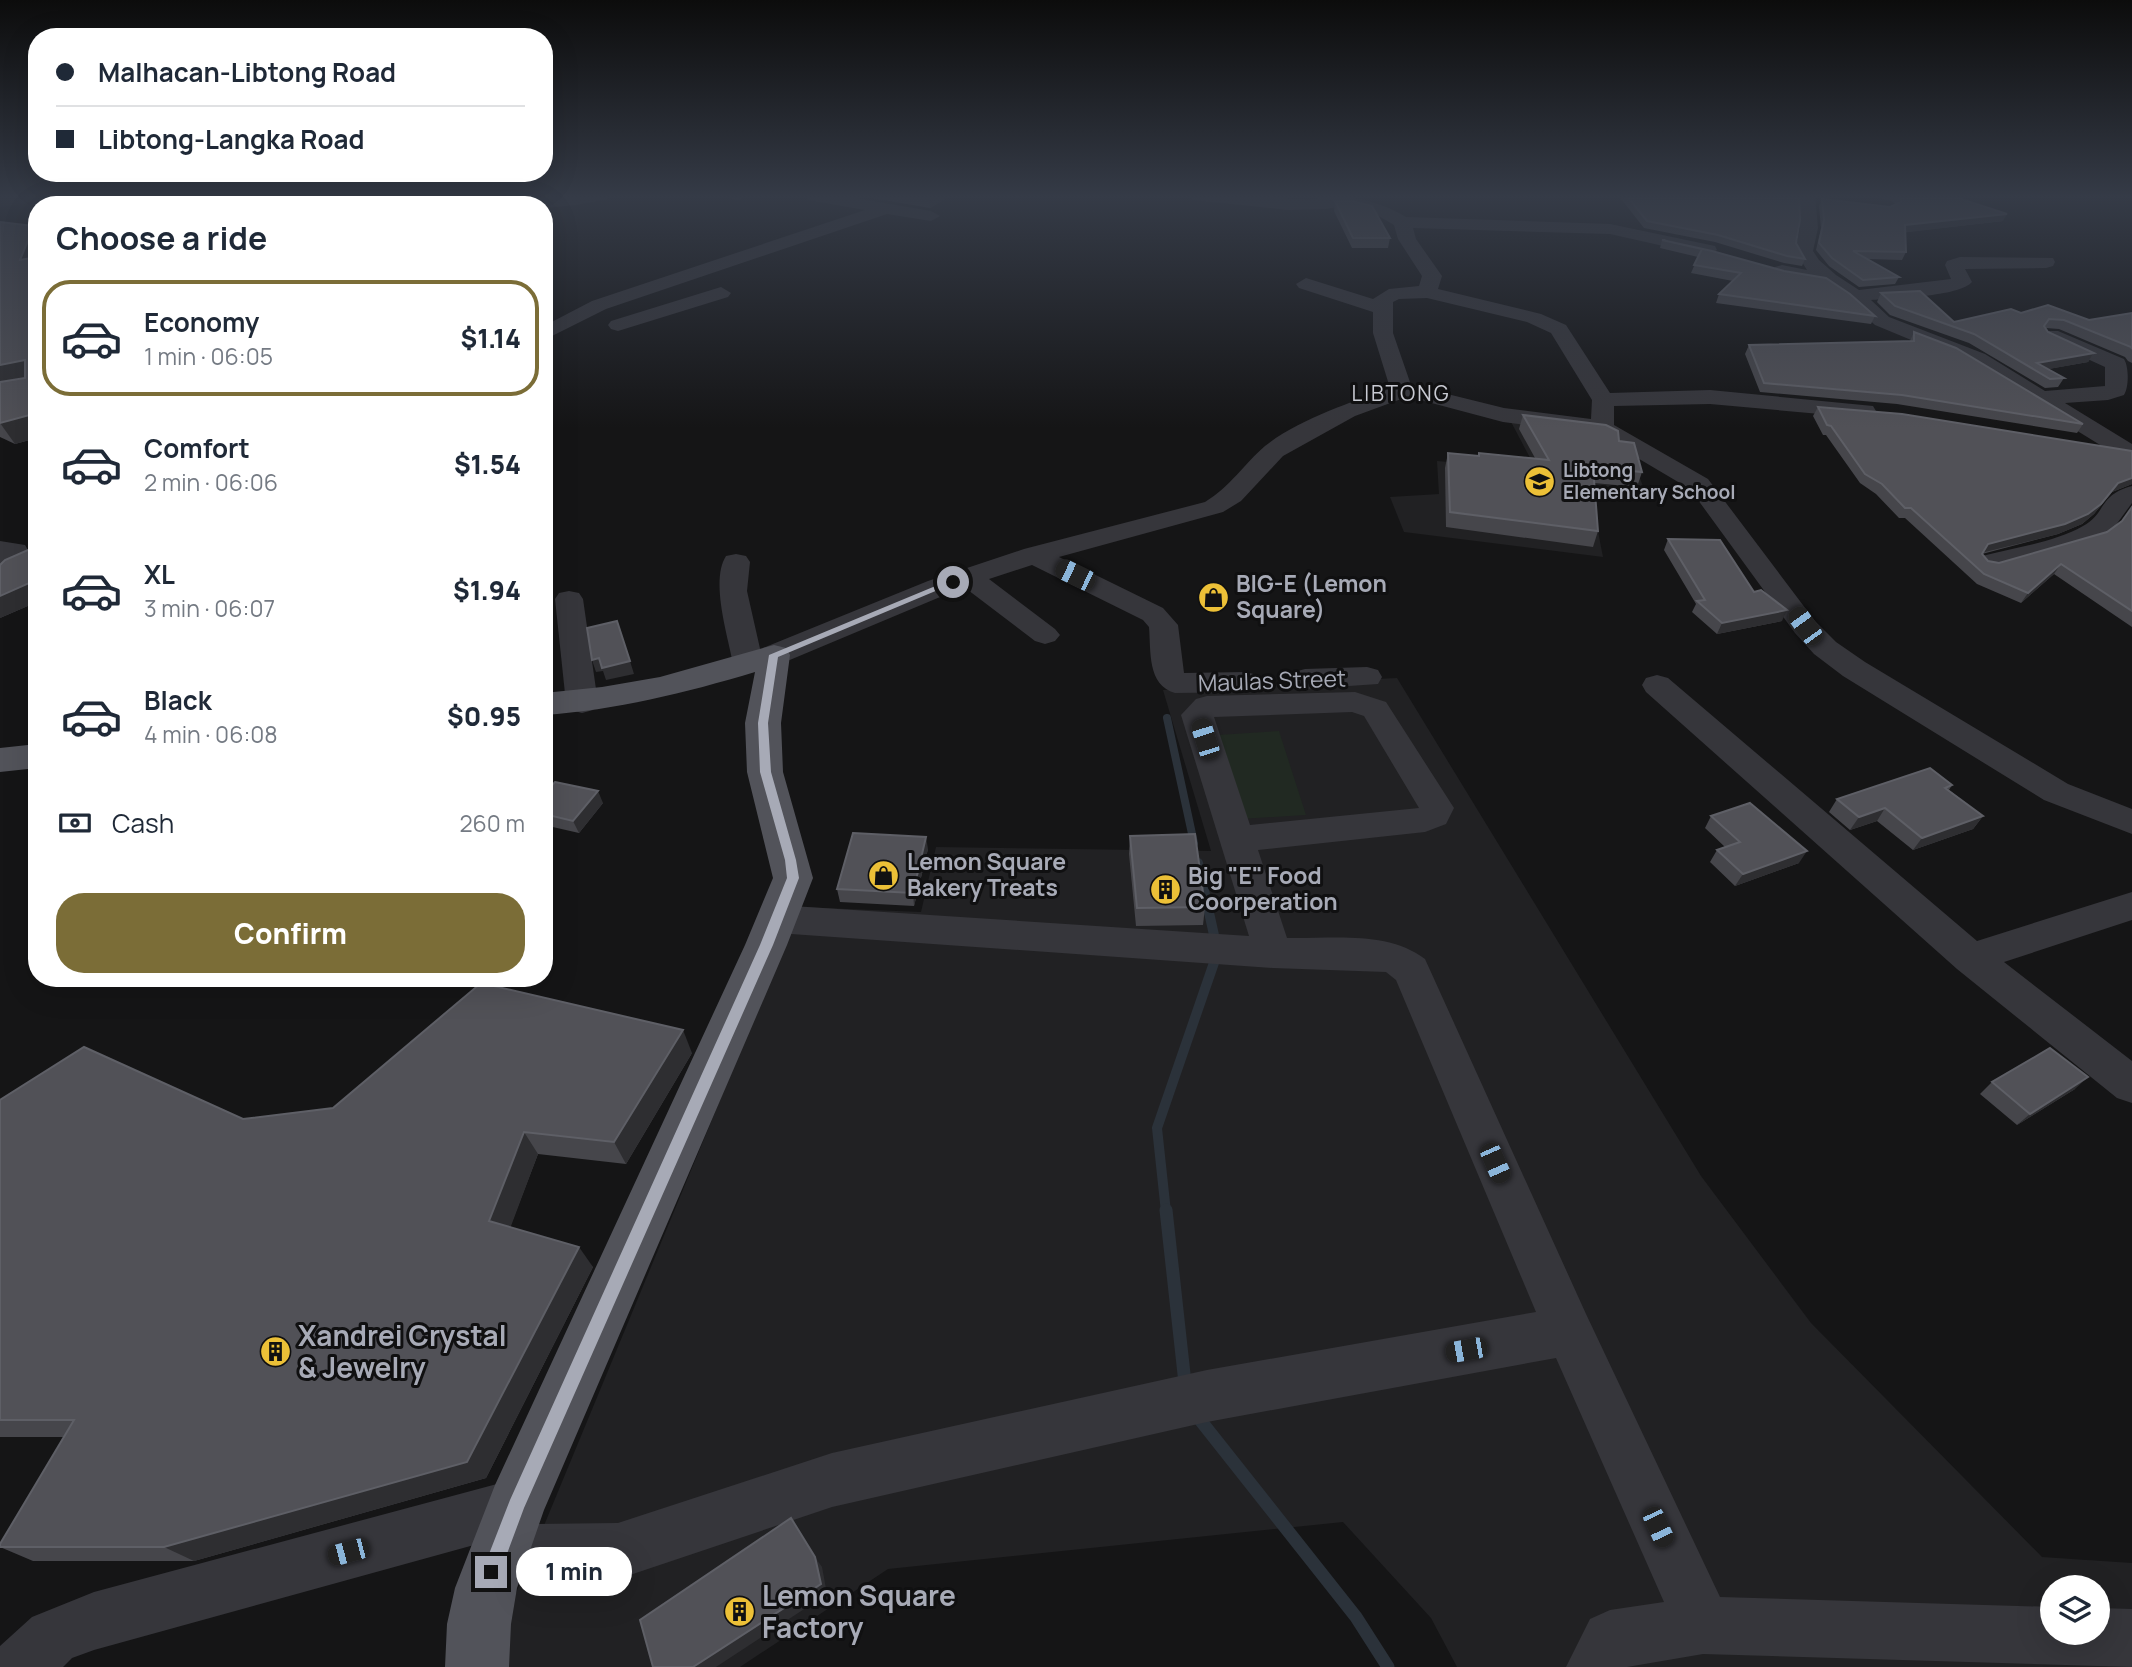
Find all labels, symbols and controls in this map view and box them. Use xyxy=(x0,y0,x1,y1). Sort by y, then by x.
text: Malhacan-Libtong Road xyxy=(98,54,396,90)
text: Libtong-Langka Road xyxy=(98,121,365,157)
text: Choose a ride xyxy=(56,216,267,260)
text: Economy xyxy=(144,304,259,340)
icon: car xyxy=(60,307,123,370)
text: $1.14 xyxy=(461,320,521,356)
text: 1 min · 06:05 xyxy=(144,340,273,372)
district label: LIBTONG xyxy=(1352,379,1450,407)
text: Comfort xyxy=(144,430,250,466)
icon: car xyxy=(60,433,123,496)
text: $1.54 xyxy=(454,446,521,482)
place label: Libtong Elementary School xyxy=(1563,457,1736,505)
school or university icon: Libtong Elementary School xyxy=(1523,464,1557,498)
text: 2 min · 06:06 xyxy=(144,466,278,498)
text: XL xyxy=(144,556,175,592)
car xyxy=(1052,556,1099,594)
icon: car xyxy=(60,559,123,622)
route start xyxy=(937,566,969,598)
place label: BIG-E (Lemon Square) xyxy=(1236,567,1387,625)
text: $1.94 xyxy=(453,572,521,608)
shop icon: BIG-E (Lemon Square) xyxy=(1196,580,1230,614)
text: 3 min · 06:07 xyxy=(144,592,275,624)
car xyxy=(1785,603,1826,649)
street label: Maulas Street xyxy=(1197,661,1347,699)
text: Black xyxy=(144,682,212,718)
icon: car xyxy=(60,685,123,748)
text: $0.95 xyxy=(447,698,521,734)
car xyxy=(1189,716,1222,762)
text: 4 min · 06:08 xyxy=(144,718,278,750)
icon: cash xyxy=(56,804,94,842)
text: Cash xyxy=(112,805,174,841)
text: 260 m xyxy=(459,807,525,839)
place label: Lemon Square Bakery Treats xyxy=(907,845,1066,903)
shop icon: Lemon Square Bakery Treats xyxy=(867,858,901,892)
place label: Big "E" Food Coorperation xyxy=(1188,859,1338,917)
building icon: Big "E" Food Coorperation xyxy=(1148,872,1182,906)
button: Confirm xyxy=(56,893,525,973)
car xyxy=(1477,1140,1514,1186)
place label: Xandrei Crystal & Jewelry xyxy=(298,1316,507,1386)
building icon: Xandrei Crystal & Jewelry xyxy=(258,1335,292,1369)
car xyxy=(1444,1336,1489,1364)
car xyxy=(1640,1504,1677,1550)
car xyxy=(325,1536,372,1568)
callout: 1 min xyxy=(516,1548,631,1596)
text: 1 min xyxy=(545,1555,603,1587)
route end xyxy=(475,1556,507,1588)
map controls xyxy=(2040,1575,2110,1645)
button: layers xyxy=(2040,1575,2110,1645)
place label: Lemon Square Factory xyxy=(762,1576,956,1646)
building icon: Lemon Square Factory xyxy=(722,1595,756,1629)

